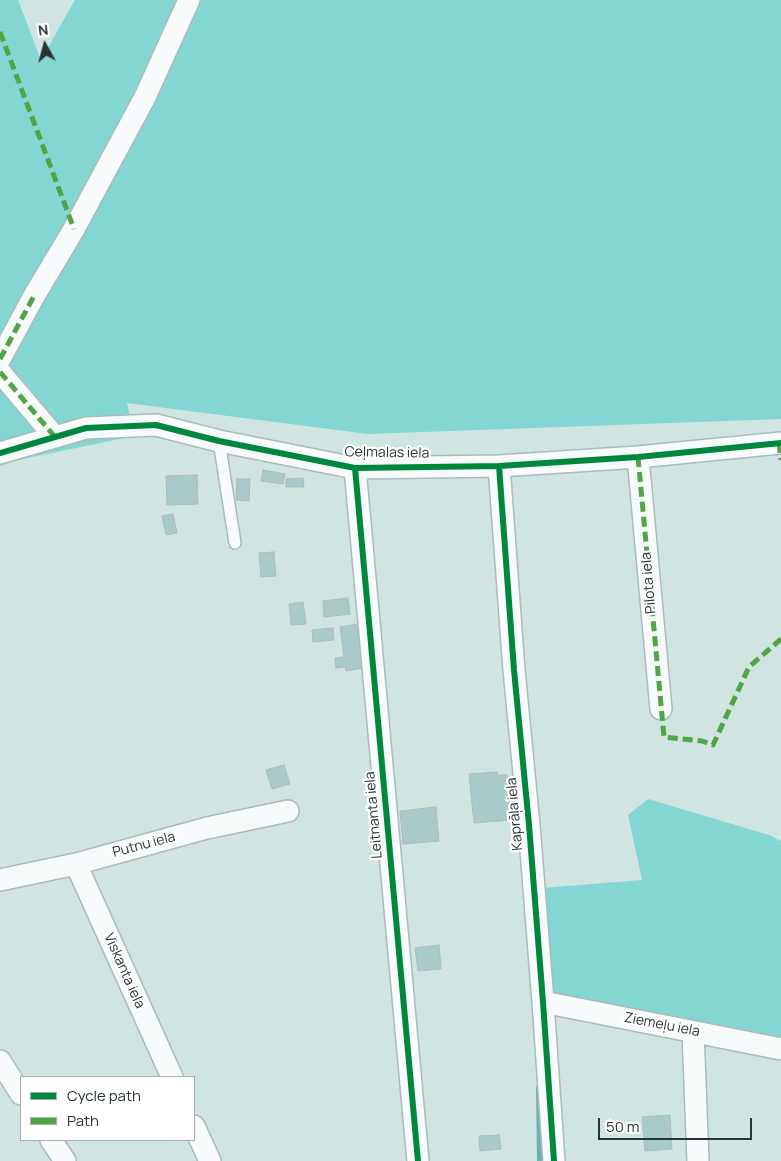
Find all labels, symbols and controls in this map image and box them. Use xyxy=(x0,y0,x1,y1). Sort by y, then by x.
north arrow xyxy=(20,20,70,70)
text: N xyxy=(37,20,49,40)
street label: Ceļmalas iela xyxy=(344,444,430,462)
street label: Pilota iela xyxy=(638,551,660,615)
street label: Leitnanta iela xyxy=(362,771,386,859)
street label: Kaprāļa iela xyxy=(503,777,527,851)
street label: Putnu iela xyxy=(111,829,177,861)
street label: Viskanta iela xyxy=(100,931,148,1011)
street label: Ziemeļu iela xyxy=(623,1009,701,1041)
legend xyxy=(20,1076,195,1141)
text: Cycle path xyxy=(67,1085,141,1106)
scale bar xyxy=(601,1108,755,1140)
text: Path xyxy=(67,1110,99,1131)
text: 50 m xyxy=(606,1116,640,1137)

